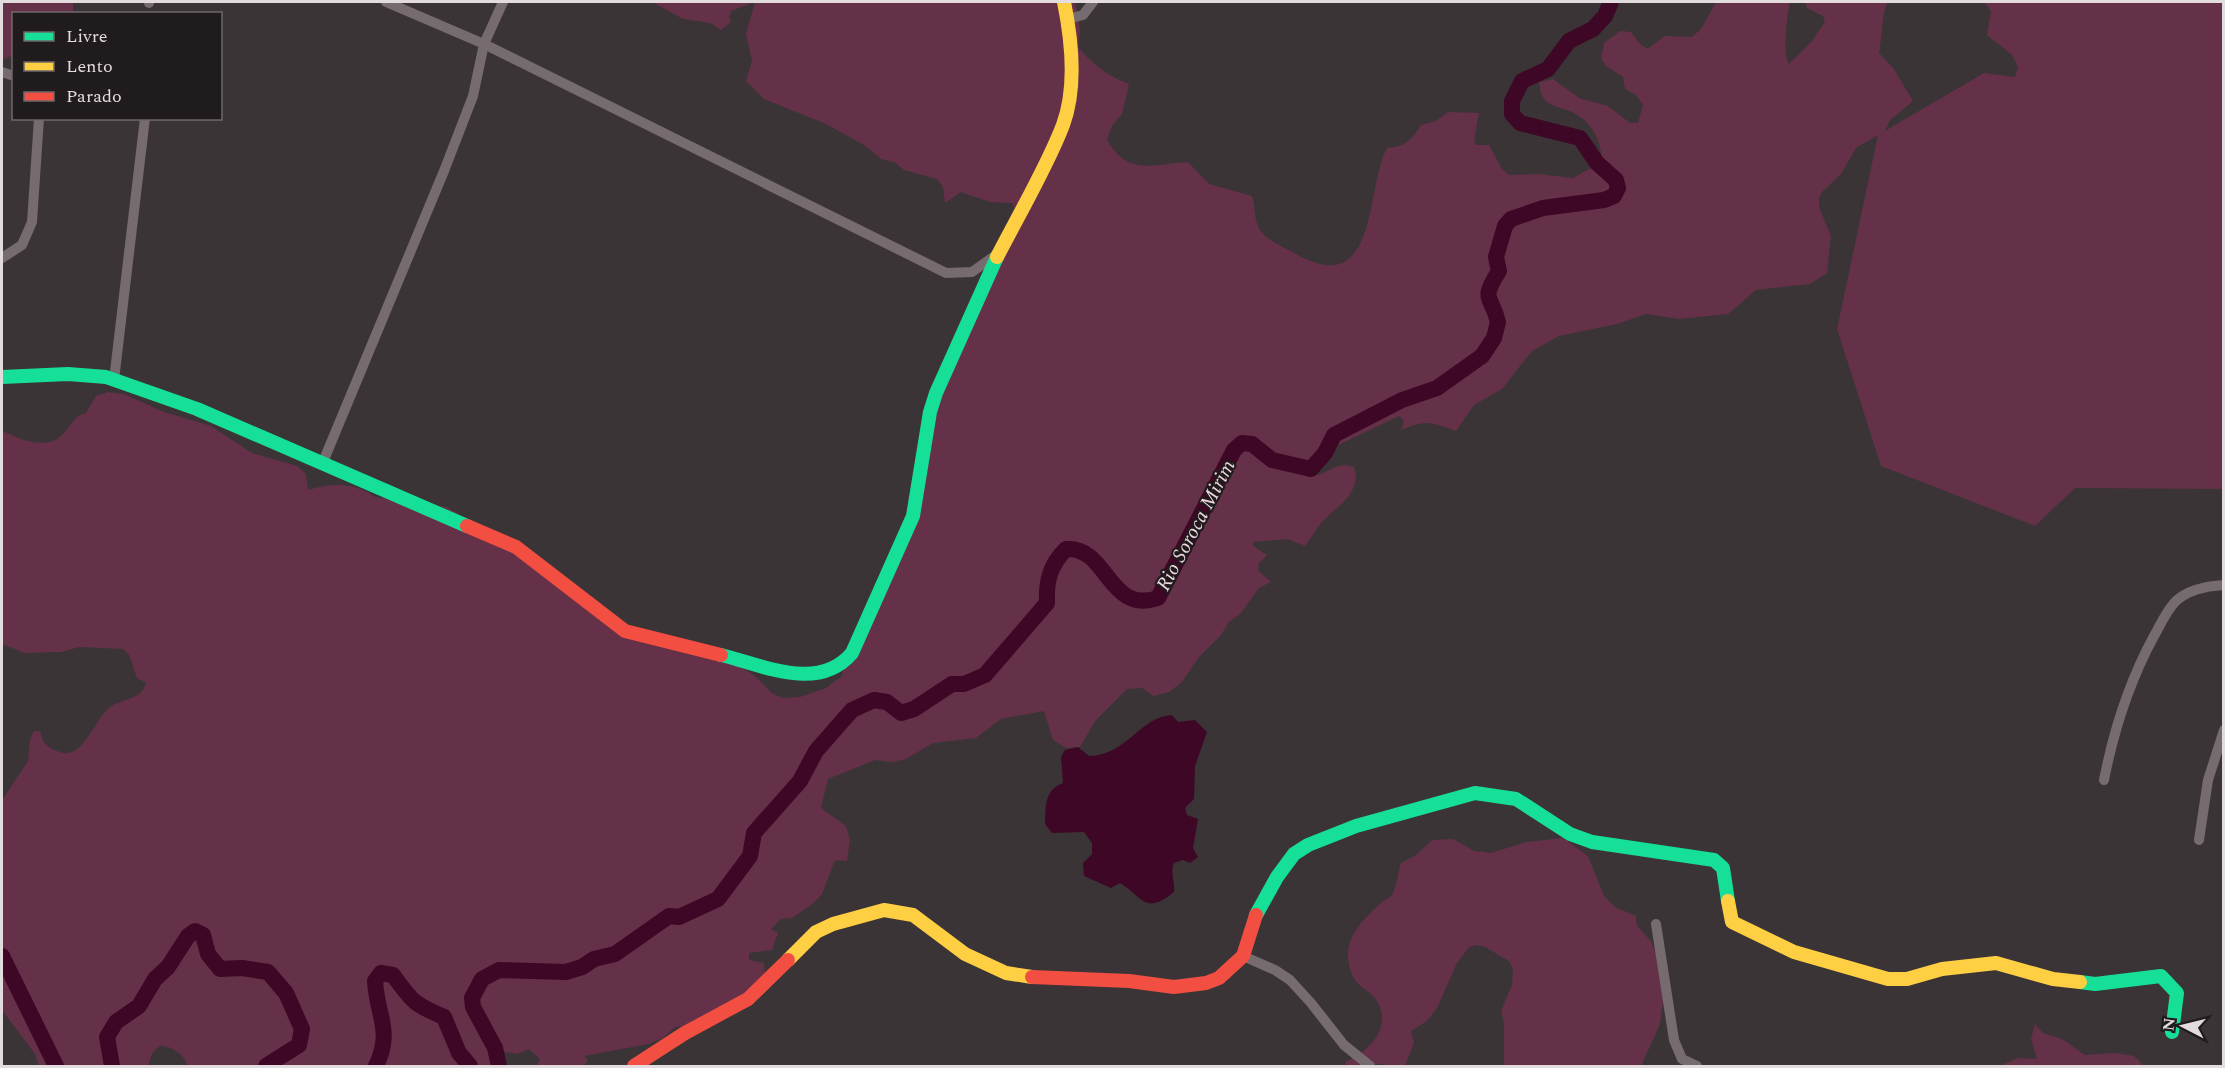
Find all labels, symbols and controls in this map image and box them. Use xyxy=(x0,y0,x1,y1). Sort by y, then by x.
legend xyxy=(12,12,222,120)
text: Livre xyxy=(66,23,108,50)
text: Lento xyxy=(66,53,113,80)
text: Parado xyxy=(66,83,122,110)
water label: Rio Soroca Mirim xyxy=(1149,454,1243,597)
north arrow xyxy=(2153,996,2213,1056)
text: N xyxy=(2156,1016,2182,1032)

